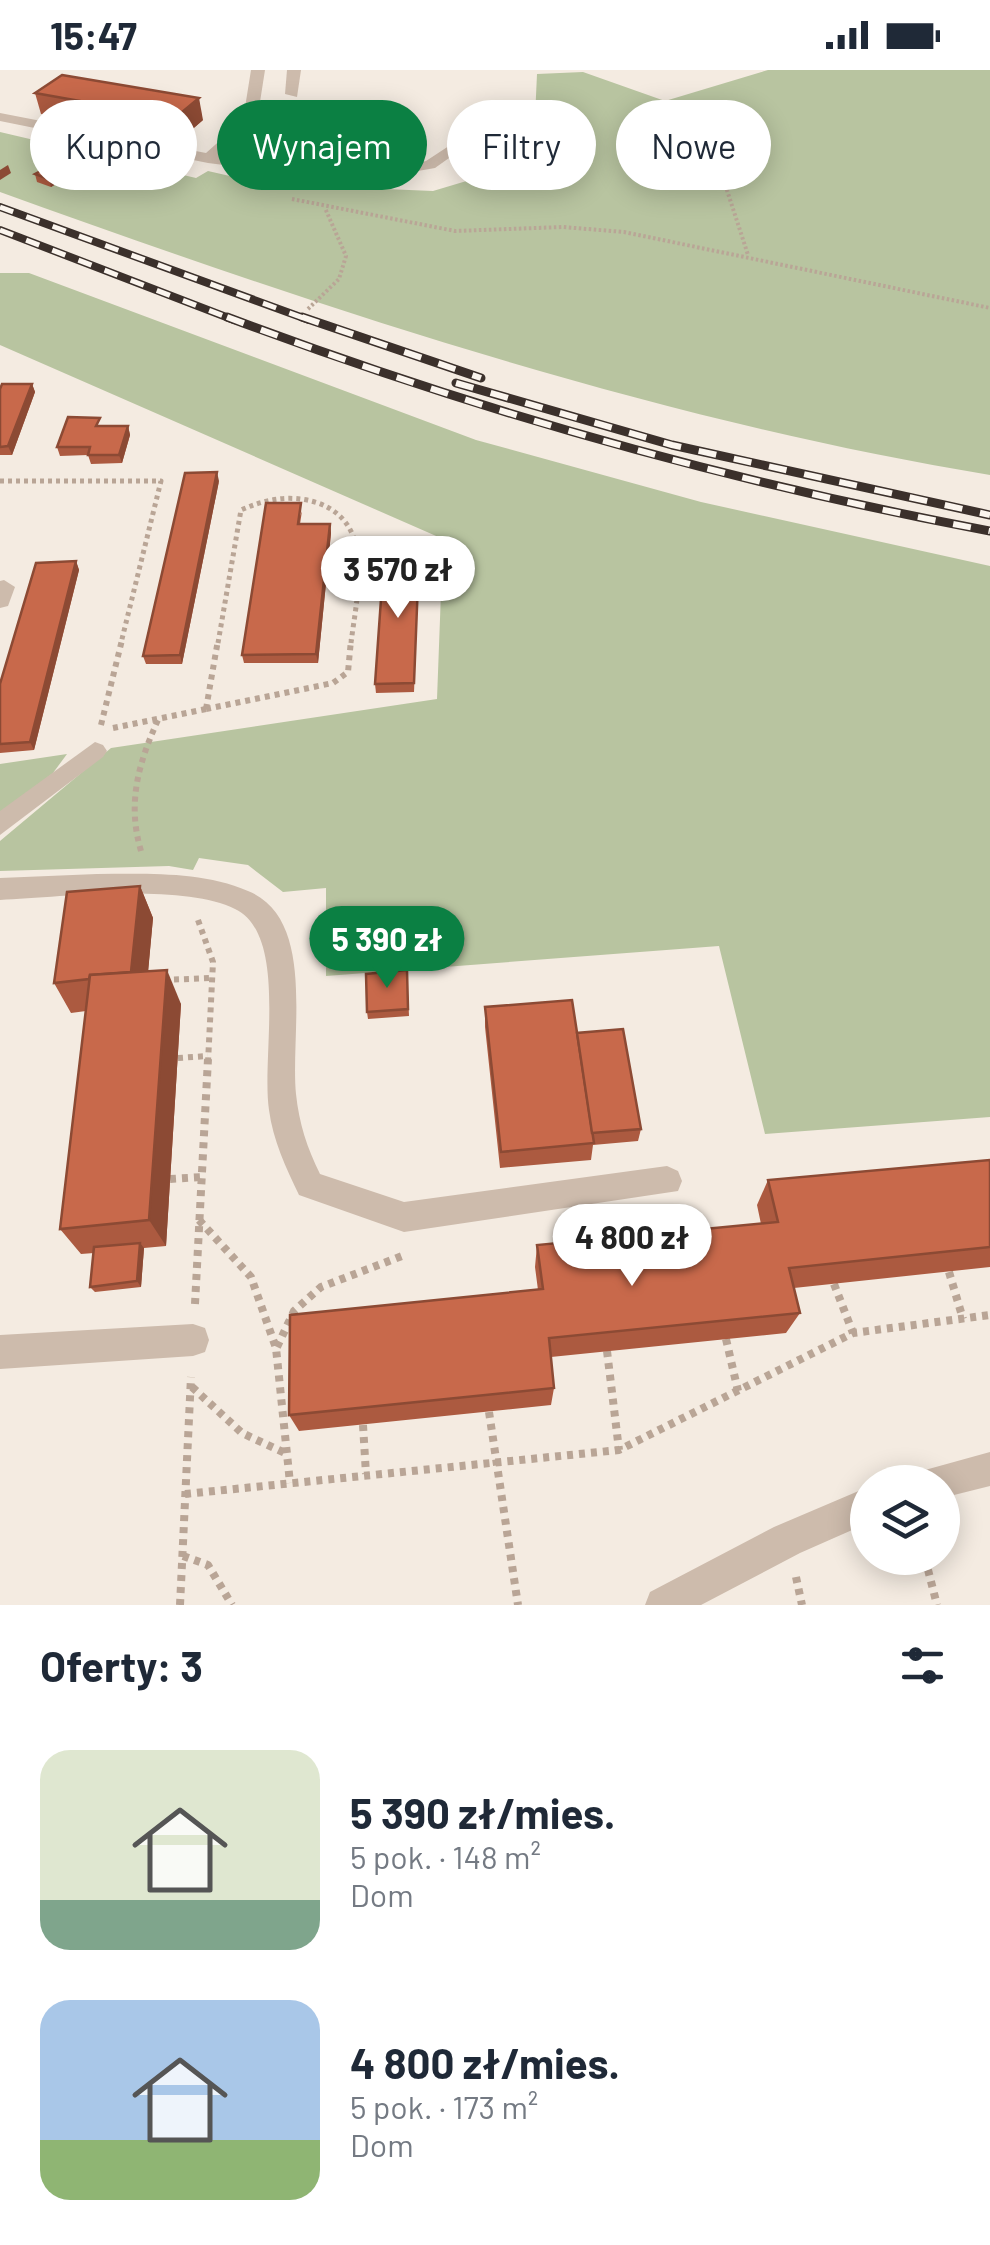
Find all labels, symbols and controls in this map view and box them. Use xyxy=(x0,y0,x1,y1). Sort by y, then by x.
text: 15:47 xyxy=(50,12,137,58)
chip: Kupno xyxy=(30,100,197,190)
chip: Wynajem xyxy=(217,100,427,190)
chip: Filtry xyxy=(447,100,596,190)
chip: Nowe xyxy=(616,100,771,190)
pin: 3 570 zł xyxy=(295,536,501,621)
text: 3 570 zł xyxy=(343,549,453,587)
pin: 5 390 zł xyxy=(284,906,490,991)
text: 5 390 zł xyxy=(331,919,443,957)
pin: 4 800 zł xyxy=(529,1204,735,1289)
text: 4 800 zł xyxy=(575,1217,689,1255)
map controls xyxy=(850,1465,960,1575)
button: layers xyxy=(850,1465,960,1575)
icon: filters xyxy=(895,1638,950,1693)
text: Oferty: 3 xyxy=(40,1640,203,1690)
text: 5 390 zł/mies. xyxy=(350,1787,615,1837)
icon: home xyxy=(120,1790,240,1910)
text: 5 pok. · 148 m² xyxy=(350,1837,541,1875)
text: Dom xyxy=(350,1875,414,1913)
text: 4 800 zł/mies. xyxy=(350,2037,620,2087)
icon: home xyxy=(120,2040,240,2160)
text: 5 pok. · 173 m² xyxy=(350,2087,538,2125)
text: Dom xyxy=(350,2125,414,2163)

